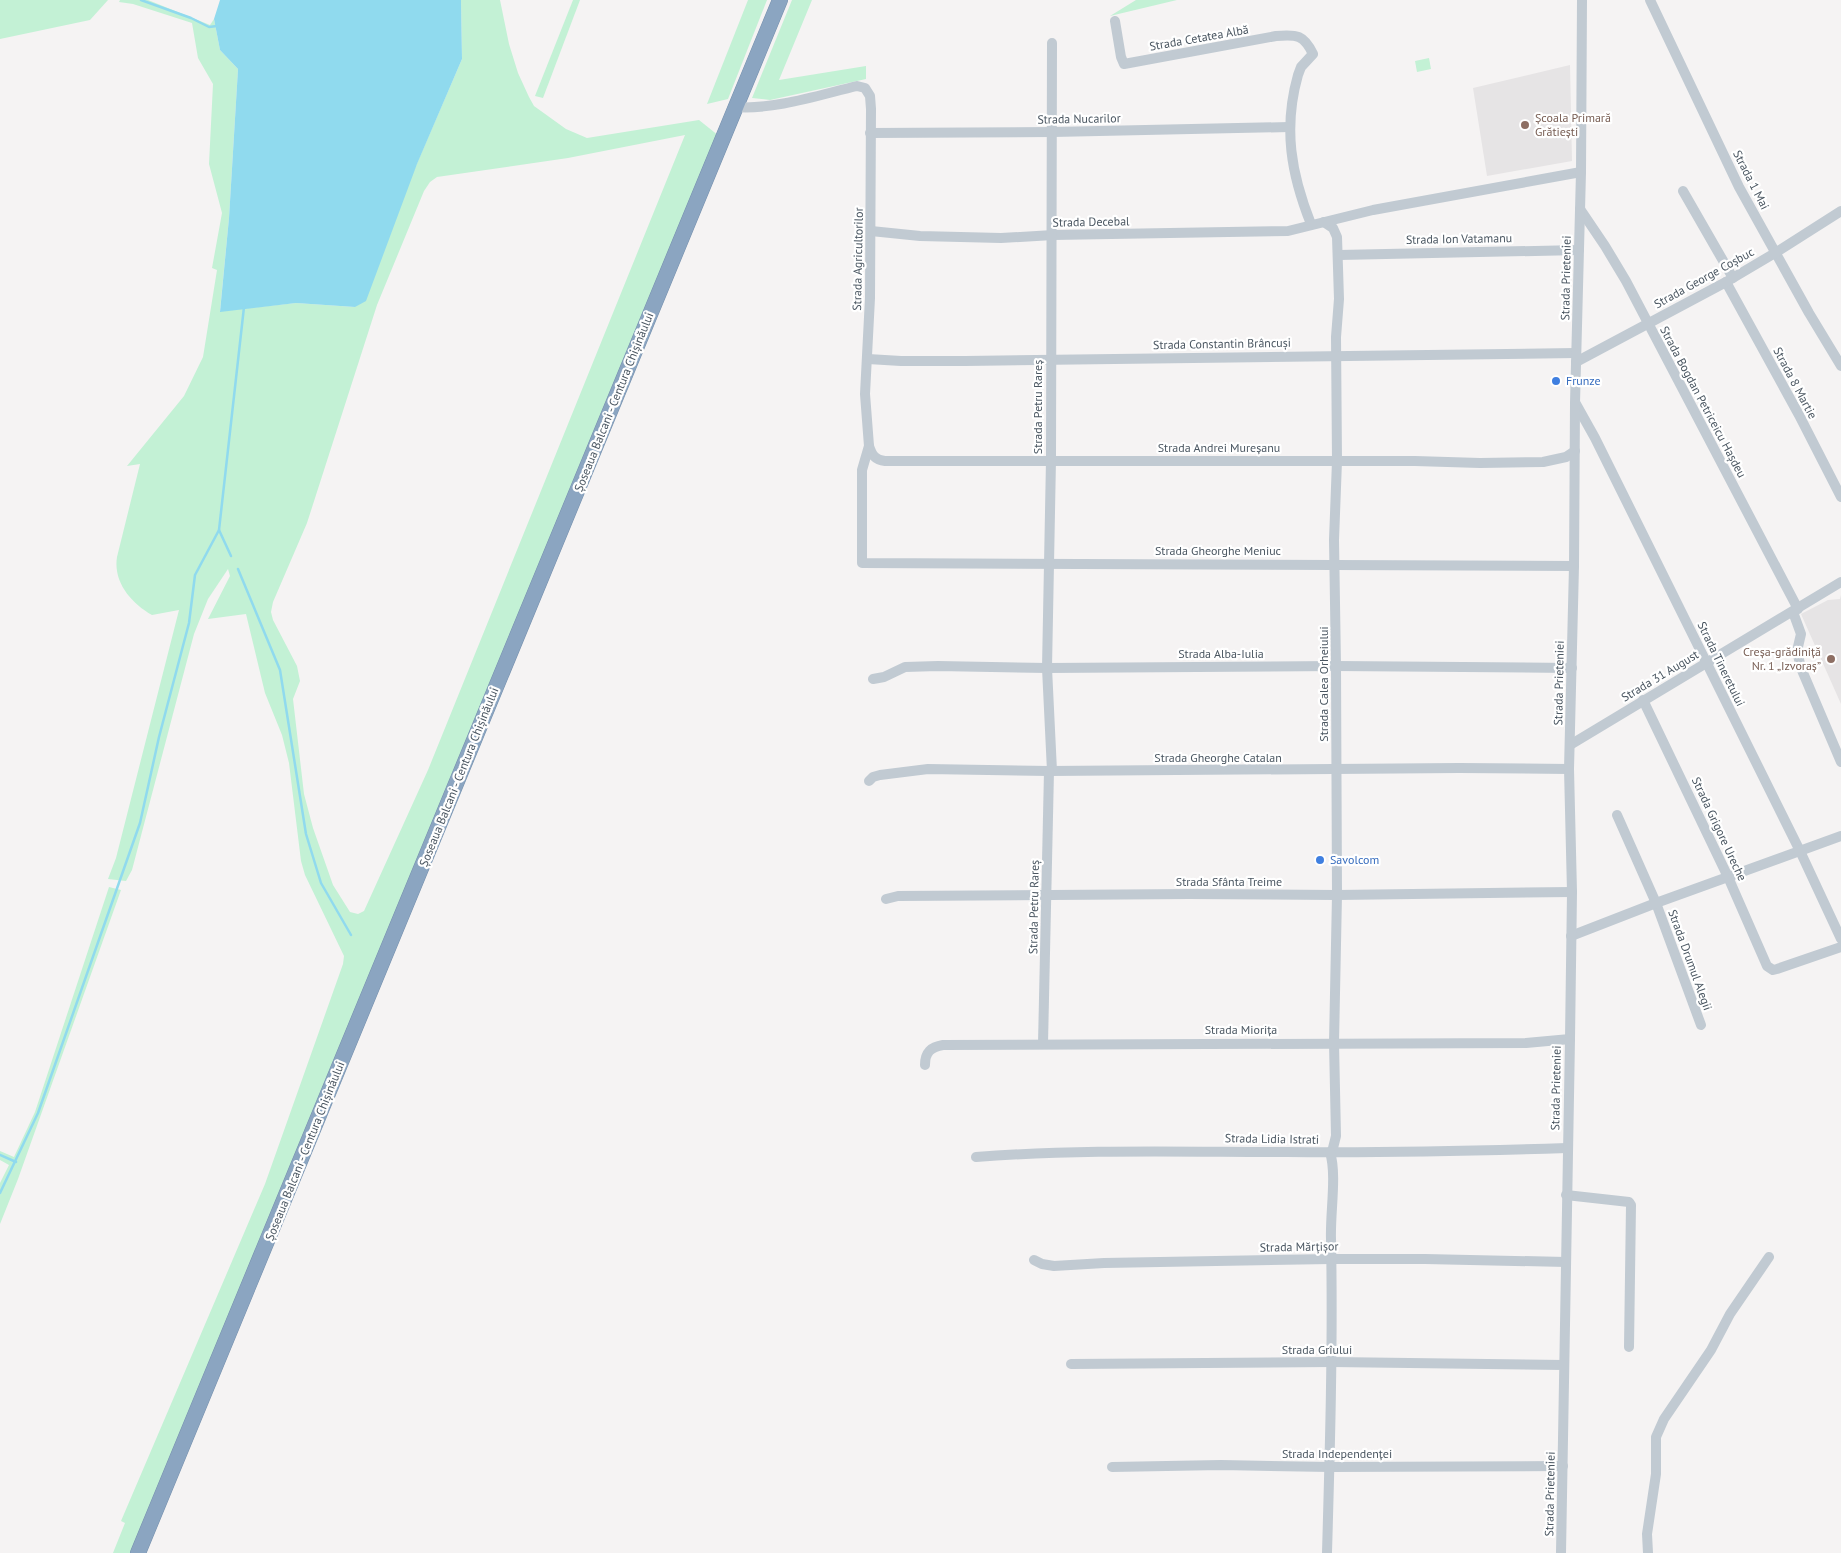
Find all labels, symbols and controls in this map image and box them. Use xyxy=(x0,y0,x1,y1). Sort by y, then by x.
street label: Strada Cetatea Albă xyxy=(1148,21,1250,54)
street label: Strada Nucarilor xyxy=(1037,110,1121,127)
place label: Școala Primară Grătiești xyxy=(1535,110,1611,139)
marker: Școala Primară Grătiești xyxy=(1519,119,1531,131)
street label: Strada 1 Mai xyxy=(1730,148,1773,212)
street label: Strada Agricultorilor xyxy=(849,207,866,311)
street label: Strada Decebal xyxy=(1052,213,1130,230)
street label: Strada Ion Vatamanu xyxy=(1406,230,1512,247)
street label: Strada Prieteniei xyxy=(1557,235,1574,321)
street label: Strada George Coșbuc xyxy=(1651,244,1757,311)
street label: Șoseaua Balcani - Centura Chișinăului xyxy=(571,310,656,494)
street label: Strada Bogdan Petriceicu Hașdeu xyxy=(1657,323,1750,480)
street label: Strada Constantin Brâncuși xyxy=(1153,335,1291,352)
street label: Strada 8 Martie xyxy=(1770,344,1821,421)
street label: Strada Petru Rareș xyxy=(1030,360,1045,454)
place label: Frunze xyxy=(1566,373,1601,388)
marker: Frunze xyxy=(1550,375,1562,387)
street label: Strada Andrei Mureșanu xyxy=(1158,440,1280,455)
street label: Strada Gheorghe Meniuc xyxy=(1155,543,1282,558)
street label: Strada Tineretului xyxy=(1695,619,1748,708)
street label: Strada Calea Orheiului xyxy=(1316,626,1331,742)
street label: Strada Prieteniei xyxy=(1550,640,1567,726)
place label: Creșa-grădiniță Nr. 1 „Izvoraș” xyxy=(1743,644,1821,673)
street label: Strada Alba-Iulia xyxy=(1178,646,1264,661)
street label: Strada 31 August xyxy=(1618,647,1701,705)
marker: Creșa-grădiniță Nr. 1 „Izvoraș” xyxy=(1825,653,1837,665)
street label: Șoseaua Balcani - Centura Chișinăului xyxy=(416,685,501,869)
street label: Strada Gheorghe Catalan xyxy=(1154,750,1282,765)
street label: Strada Grigore Ureche xyxy=(1689,774,1750,883)
place label: Savolcom xyxy=(1330,852,1379,867)
marker: Savolcom xyxy=(1314,854,1326,866)
street label: Strada Petru Rareș xyxy=(1025,860,1042,954)
street label: Strada Sfânta Treime xyxy=(1176,874,1282,889)
street label: Strada Drumul Alegii xyxy=(1665,907,1716,1012)
street label: Strada Miorița xyxy=(1205,1022,1277,1037)
street label: Strada Prieteniei xyxy=(1547,1045,1564,1131)
street label: Șoseaua Balcani - Centura Chișinăului xyxy=(262,1059,347,1243)
street label: Strada Lidia Istrati xyxy=(1225,1130,1319,1147)
street label: Strada Mărțișor xyxy=(1259,1238,1339,1255)
street label: Strada Grîului xyxy=(1282,1342,1352,1357)
street label: Strada Independenței xyxy=(1282,1446,1392,1461)
street label: Strada Prieteniei xyxy=(1541,1451,1558,1537)

